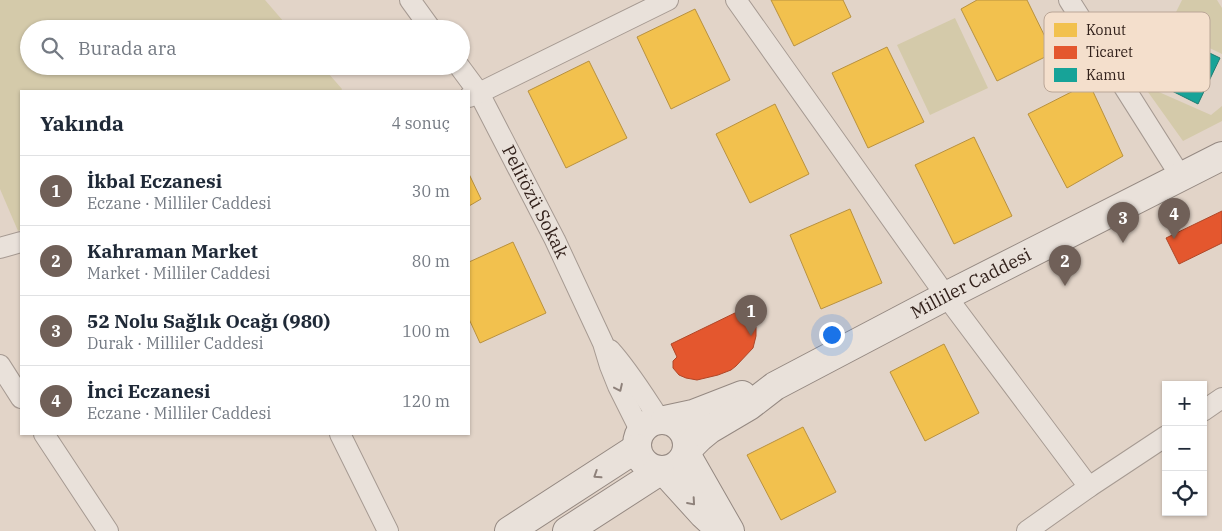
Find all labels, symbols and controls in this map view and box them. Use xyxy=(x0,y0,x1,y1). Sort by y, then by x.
legend xyxy=(1044,12,1210,92)
search box xyxy=(20,20,470,75)
text: Konut xyxy=(1086,21,1126,39)
icon: search xyxy=(38,34,66,62)
text: Burada ara xyxy=(78,36,177,60)
text: Ticaret xyxy=(1086,43,1133,61)
text: Kamu xyxy=(1086,66,1126,84)
text: Yakında xyxy=(40,109,124,137)
text: 4 sonuç xyxy=(391,113,450,133)
street label: Pelitözü Sokak xyxy=(497,141,574,262)
text: İkbal Eczanesi xyxy=(87,169,222,193)
text: 1 xyxy=(51,181,61,201)
text: 30 m xyxy=(412,181,450,201)
text: Eczane · Milliler Caddesi xyxy=(87,193,271,213)
pin: 4 xyxy=(1158,198,1190,239)
pin: 3 xyxy=(1107,202,1139,243)
text: Kahraman Market xyxy=(87,239,258,263)
street label: Milliler Caddesi xyxy=(907,243,1035,324)
pin: 2 xyxy=(1049,245,1081,286)
text: 2 xyxy=(51,251,61,271)
text: 80 m xyxy=(412,251,450,271)
text: Market · Milliler Caddesi xyxy=(87,263,270,283)
pin: 1 xyxy=(735,295,767,336)
text: 52 Nolu Sağlık Ocağı (980) xyxy=(87,309,330,333)
text: 3 xyxy=(51,321,61,341)
text: 100 m xyxy=(402,321,450,341)
your location xyxy=(819,322,845,348)
text: Durak · Milliler Caddesi xyxy=(87,333,264,353)
text: İnci Eczanesi xyxy=(87,379,210,403)
map controls xyxy=(1162,381,1207,516)
button: + xyxy=(1162,381,1207,426)
one-way arrow xyxy=(613,383,624,392)
text: 4 xyxy=(51,391,61,411)
text: 120 m xyxy=(402,391,450,411)
text: Eczane · Milliler Caddesi xyxy=(87,403,271,423)
button: − xyxy=(1162,426,1207,471)
one-way arrow xyxy=(593,469,602,478)
button: locate xyxy=(1162,471,1207,516)
one-way arrow xyxy=(686,497,695,506)

